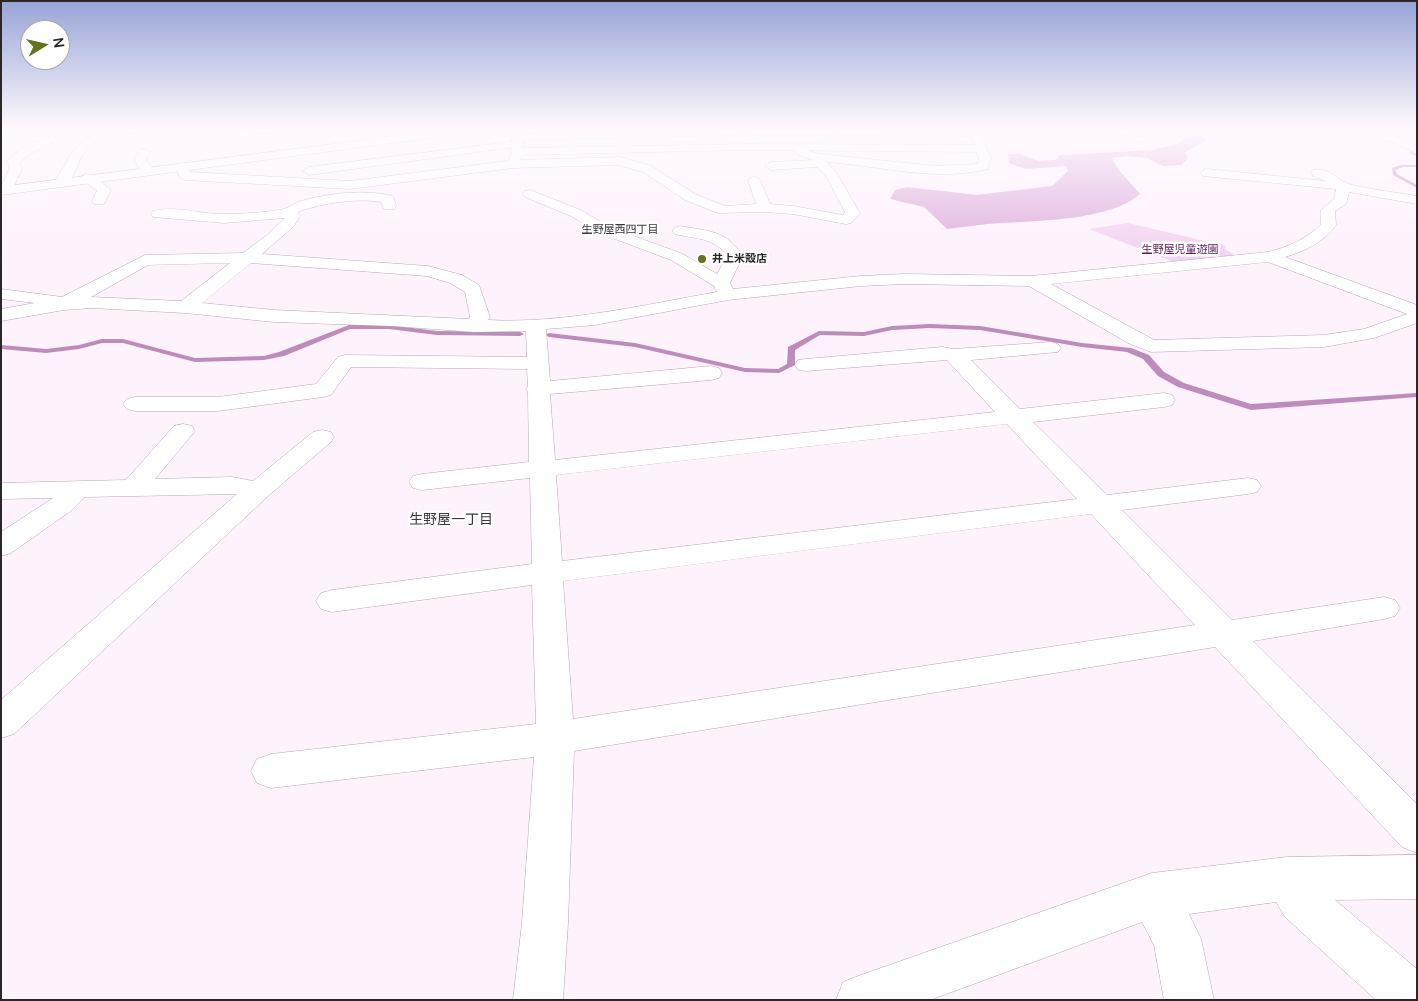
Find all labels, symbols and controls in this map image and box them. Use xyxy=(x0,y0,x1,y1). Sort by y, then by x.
north arrow xyxy=(20,20,70,70)
text: N xyxy=(49,36,69,49)
district label: 生野屋西四丁目 xyxy=(582,223,658,237)
park label: 生野屋児童遊園 xyxy=(1142,243,1218,257)
place label: 井上米殻店 xyxy=(712,252,767,266)
marker: 井上米殻店 xyxy=(696,253,708,265)
district label: 生野屋一丁目 xyxy=(409,512,493,528)

